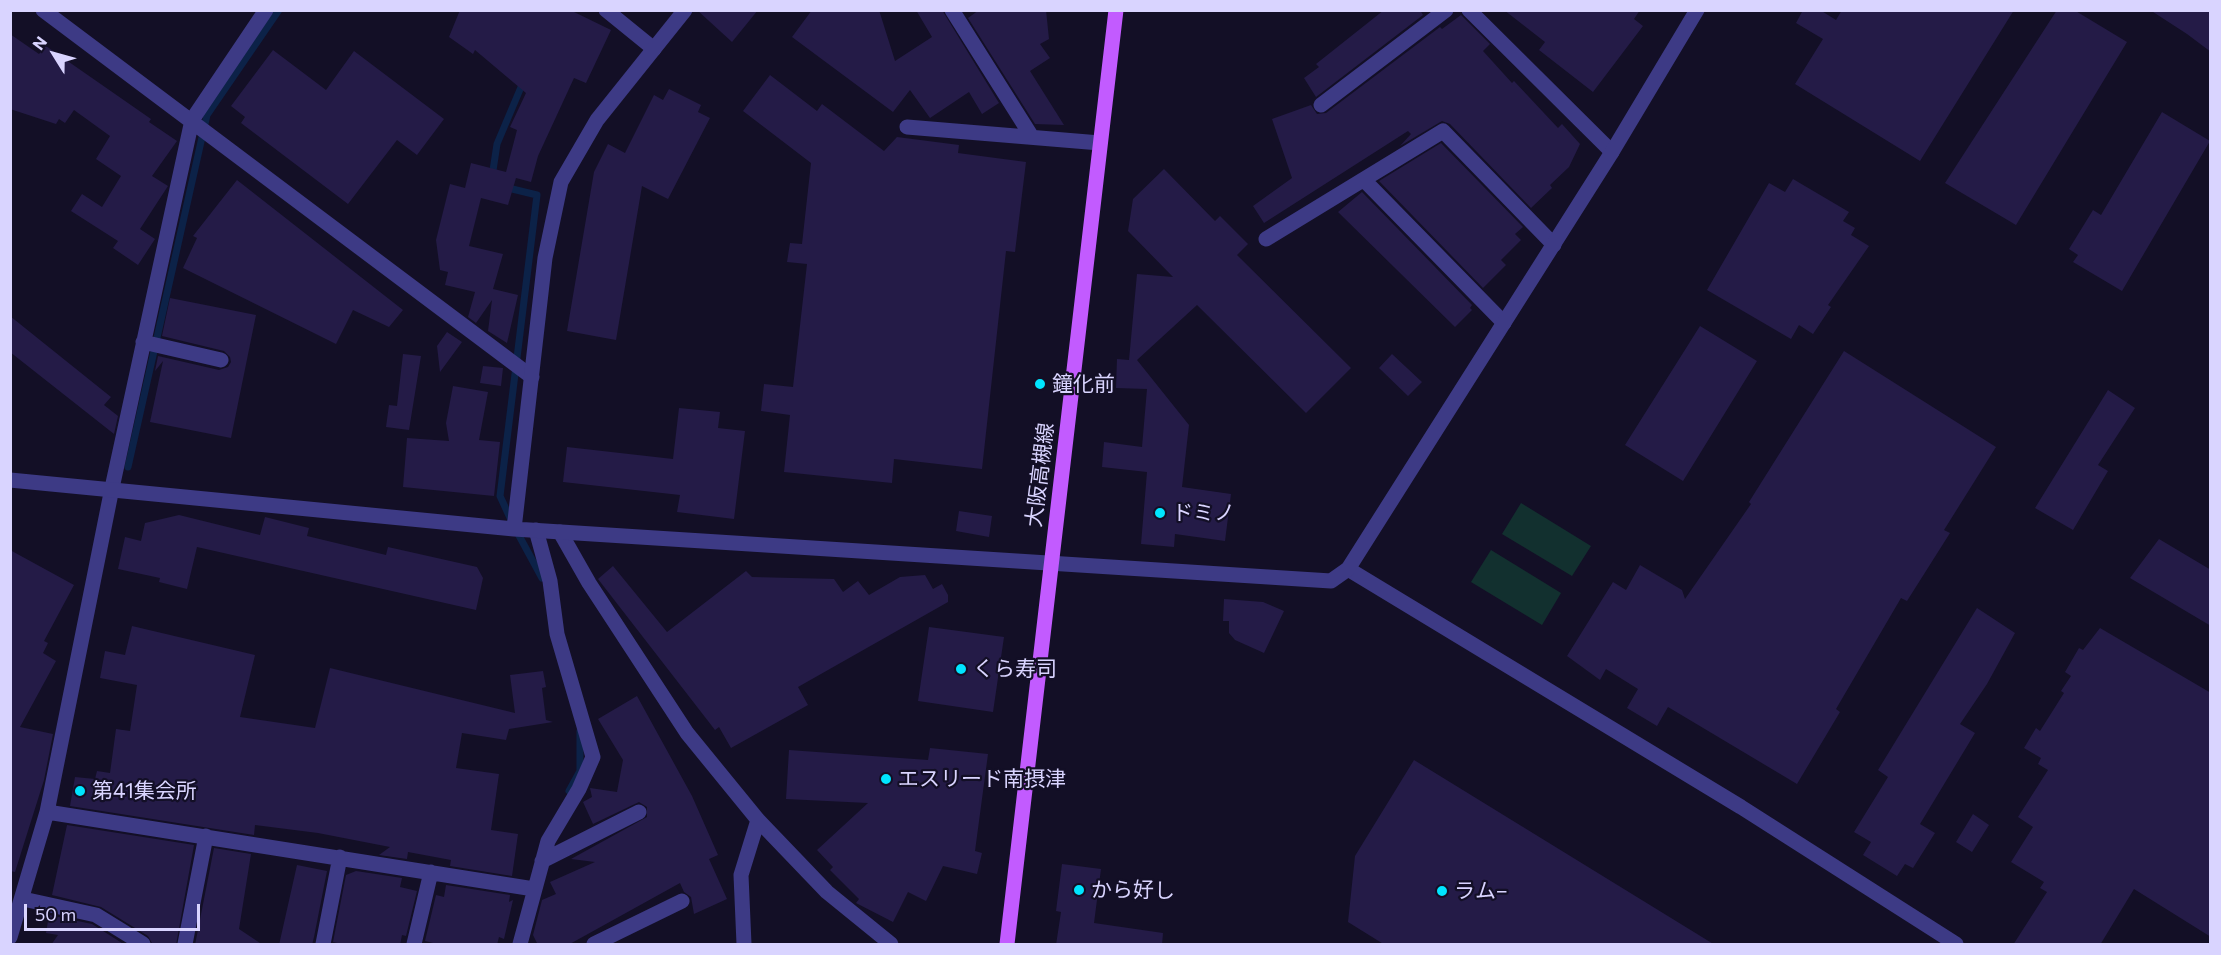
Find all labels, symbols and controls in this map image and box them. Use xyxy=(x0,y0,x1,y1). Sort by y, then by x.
north arrow xyxy=(24,24,84,84)
text: N xyxy=(28,32,50,53)
place label: 鐘化前 xyxy=(1052,371,1115,397)
marker: 鐘化前 xyxy=(1033,377,1047,391)
street label: 大阪高槻線 xyxy=(1021,421,1059,529)
place label: ドミノ xyxy=(1172,500,1235,526)
marker: ドミノ xyxy=(1153,506,1167,520)
place label: くら寿司 xyxy=(973,656,1057,682)
marker: くら寿司 xyxy=(954,662,968,676)
place label: エスリード南摂津 xyxy=(898,766,1066,792)
marker: エスリード南摂津 xyxy=(879,772,893,786)
place label: 第41集会所 xyxy=(92,778,197,804)
marker: 第41集会所 xyxy=(73,784,87,798)
place label: から好し xyxy=(1091,877,1175,903)
place label: ラム− xyxy=(1454,878,1508,904)
marker: から好し xyxy=(1072,883,1086,897)
marker: ラム− xyxy=(1435,884,1449,898)
scale bar xyxy=(27,892,202,930)
text: 50 m xyxy=(35,903,76,925)

